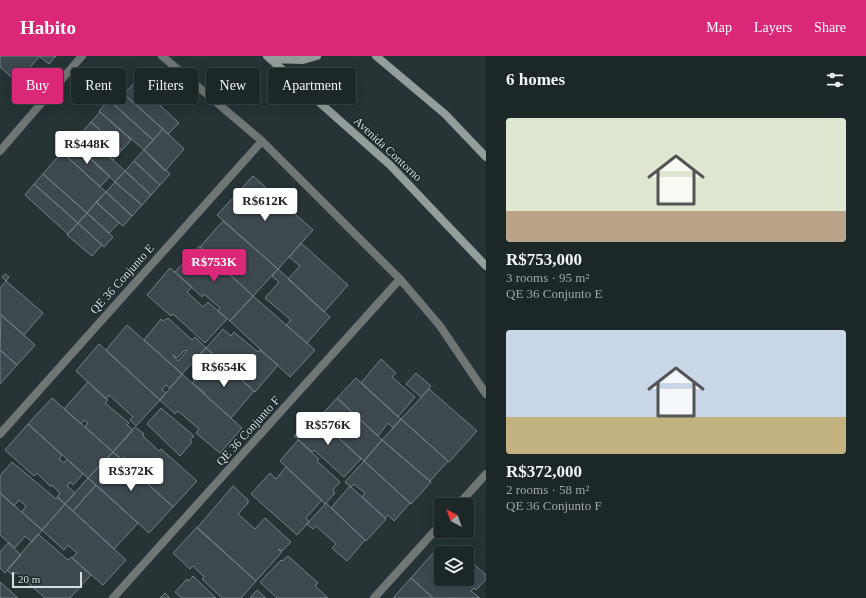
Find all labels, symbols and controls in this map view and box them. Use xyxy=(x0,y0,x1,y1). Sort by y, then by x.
text: Habito xyxy=(20,17,76,38)
text: Map xyxy=(706,20,732,35)
text: Layers xyxy=(754,20,792,35)
text: Share xyxy=(814,20,846,35)
chip: Buy xyxy=(12,68,63,104)
chip: Rent xyxy=(71,68,126,104)
chip: Filters xyxy=(134,68,198,104)
chip: New xyxy=(206,68,260,104)
chip: Apartment xyxy=(268,68,356,104)
icon: filters xyxy=(824,69,846,91)
text: 6 homes xyxy=(506,70,565,89)
street label: Avenida Contorno xyxy=(351,114,425,184)
pin: R$448K xyxy=(54,131,120,165)
text: R$448K xyxy=(64,136,110,151)
icon: home xyxy=(640,144,712,216)
pin: R$612K xyxy=(232,188,298,222)
text: R$612K xyxy=(242,193,288,208)
street label: QE 36 Conjunto E xyxy=(87,241,157,317)
pin: R$753K xyxy=(181,249,247,283)
text: R$753,000 xyxy=(506,250,582,269)
text: R$753K xyxy=(191,254,237,269)
text: 3 rooms · 95 m² xyxy=(506,270,589,285)
text: QE 36 Conjunto E xyxy=(506,286,602,301)
pin: R$654K xyxy=(191,354,257,388)
icon: home xyxy=(640,356,712,428)
text: R$654K xyxy=(201,359,247,374)
street label: QE 36 Conjunto F xyxy=(213,393,283,469)
pin: R$576K xyxy=(295,412,361,446)
text: R$576K xyxy=(305,417,351,432)
pin: R$372K xyxy=(98,458,164,492)
text: R$372,000 xyxy=(506,462,582,481)
text: R$372K xyxy=(108,463,154,478)
text: 2 rooms · 58 m² xyxy=(506,482,589,497)
north arrow xyxy=(434,498,474,538)
map controls xyxy=(434,498,474,586)
text: QE 36 Conjunto F xyxy=(506,498,602,513)
button: layers xyxy=(434,546,474,586)
scale bar xyxy=(12,570,82,589)
text: 20 m xyxy=(18,573,40,585)

